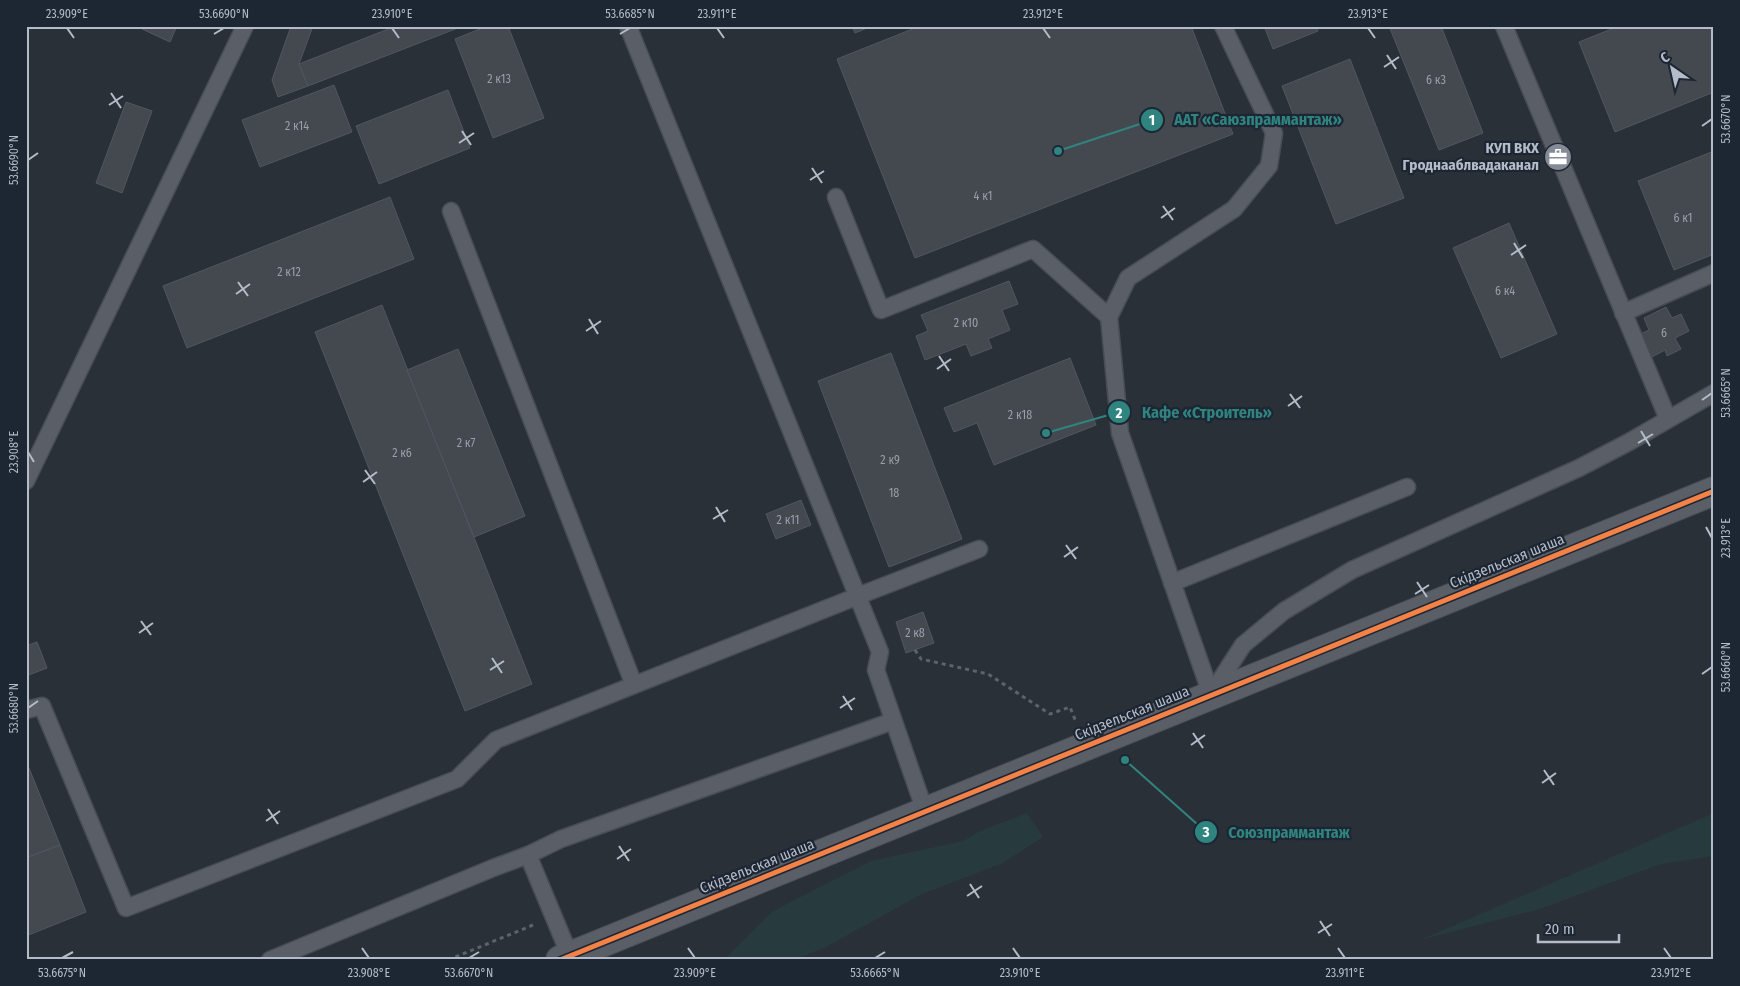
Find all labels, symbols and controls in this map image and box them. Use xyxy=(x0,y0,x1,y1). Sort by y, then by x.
text: 23.909°E xyxy=(46,7,88,21)
text: 53.6690°N xyxy=(199,7,249,21)
text: 23.910°E xyxy=(372,7,413,21)
text: 53.6685°N xyxy=(605,7,655,21)
text: 23.911°E xyxy=(697,7,737,21)
text: 23.912°E xyxy=(1023,7,1063,21)
text: 23.913°E xyxy=(1348,7,1388,21)
north arrow xyxy=(1648,42,1698,92)
text: С xyxy=(1657,48,1673,67)
house number: 2 к13 xyxy=(487,72,511,86)
house number: 6 к3 xyxy=(1426,73,1446,87)
text: 53.6670°N xyxy=(1719,95,1733,143)
callout: ААТ «Саюзпраммантаж» xyxy=(1139,104,1352,135)
text: ААТ «Саюзпраммантаж» xyxy=(1173,110,1342,129)
text: 1 xyxy=(1149,111,1155,129)
house number: 2 к14 xyxy=(285,119,309,133)
text: 53.6690°N xyxy=(7,135,21,185)
place label: КУП ВКХ Гроднааблвадаканал xyxy=(1402,139,1540,174)
office icon: КУП ВКХ Гроднааблвадаканал xyxy=(1543,142,1573,172)
house number: 4 к1 xyxy=(974,189,992,203)
house number: 6 к1 xyxy=(1674,211,1692,225)
house number: 2 к12 xyxy=(277,265,301,279)
house number: 6 к4 xyxy=(1495,284,1515,298)
house number: 2 к10 xyxy=(954,316,978,330)
house number: 6 xyxy=(1661,326,1667,340)
text: 53.6665°N xyxy=(1719,368,1733,418)
callout: Кафе «Строитель» xyxy=(1107,397,1282,428)
text: Кафе «Строитель» xyxy=(1142,403,1272,422)
text: 2 xyxy=(1115,404,1123,422)
house number: 2 к18 xyxy=(1008,408,1032,422)
text: 23.908°E xyxy=(7,430,21,473)
house number: 2 к7 xyxy=(457,436,475,450)
house number: 2 к6 xyxy=(392,446,412,460)
house number: 2 к9 xyxy=(880,453,900,467)
house number: 18 xyxy=(889,486,899,500)
house number: 2 к11 xyxy=(777,513,799,527)
text: 23.913°E xyxy=(1719,518,1733,558)
street label: Скідзельская шаша xyxy=(1447,530,1567,592)
house number: 2 к8 xyxy=(905,626,925,640)
text: 53.6660°N xyxy=(1719,642,1733,692)
street label: Скідзельская шаша xyxy=(1072,682,1192,744)
text: 53.6680°N xyxy=(7,683,21,733)
callout: Союзпраммантаж xyxy=(1194,816,1360,847)
text: 3 xyxy=(1201,823,1210,841)
text: Союзпраммантаж xyxy=(1228,823,1350,842)
street label: Скідзельская шаша xyxy=(697,835,817,897)
scale bar xyxy=(1538,911,1619,943)
text: 20 m xyxy=(1545,920,1575,938)
text: 53.6675°N xyxy=(38,966,86,980)
text: 23.908°E xyxy=(348,966,391,980)
text: 53.6670°N xyxy=(445,966,493,980)
text: 23.909°E xyxy=(674,966,716,980)
text: 53.6665°N xyxy=(850,966,900,980)
text: 23.910°E xyxy=(1000,966,1041,980)
text: 23.911°E xyxy=(1325,966,1365,980)
text: 23.912°E xyxy=(1651,966,1691,980)

